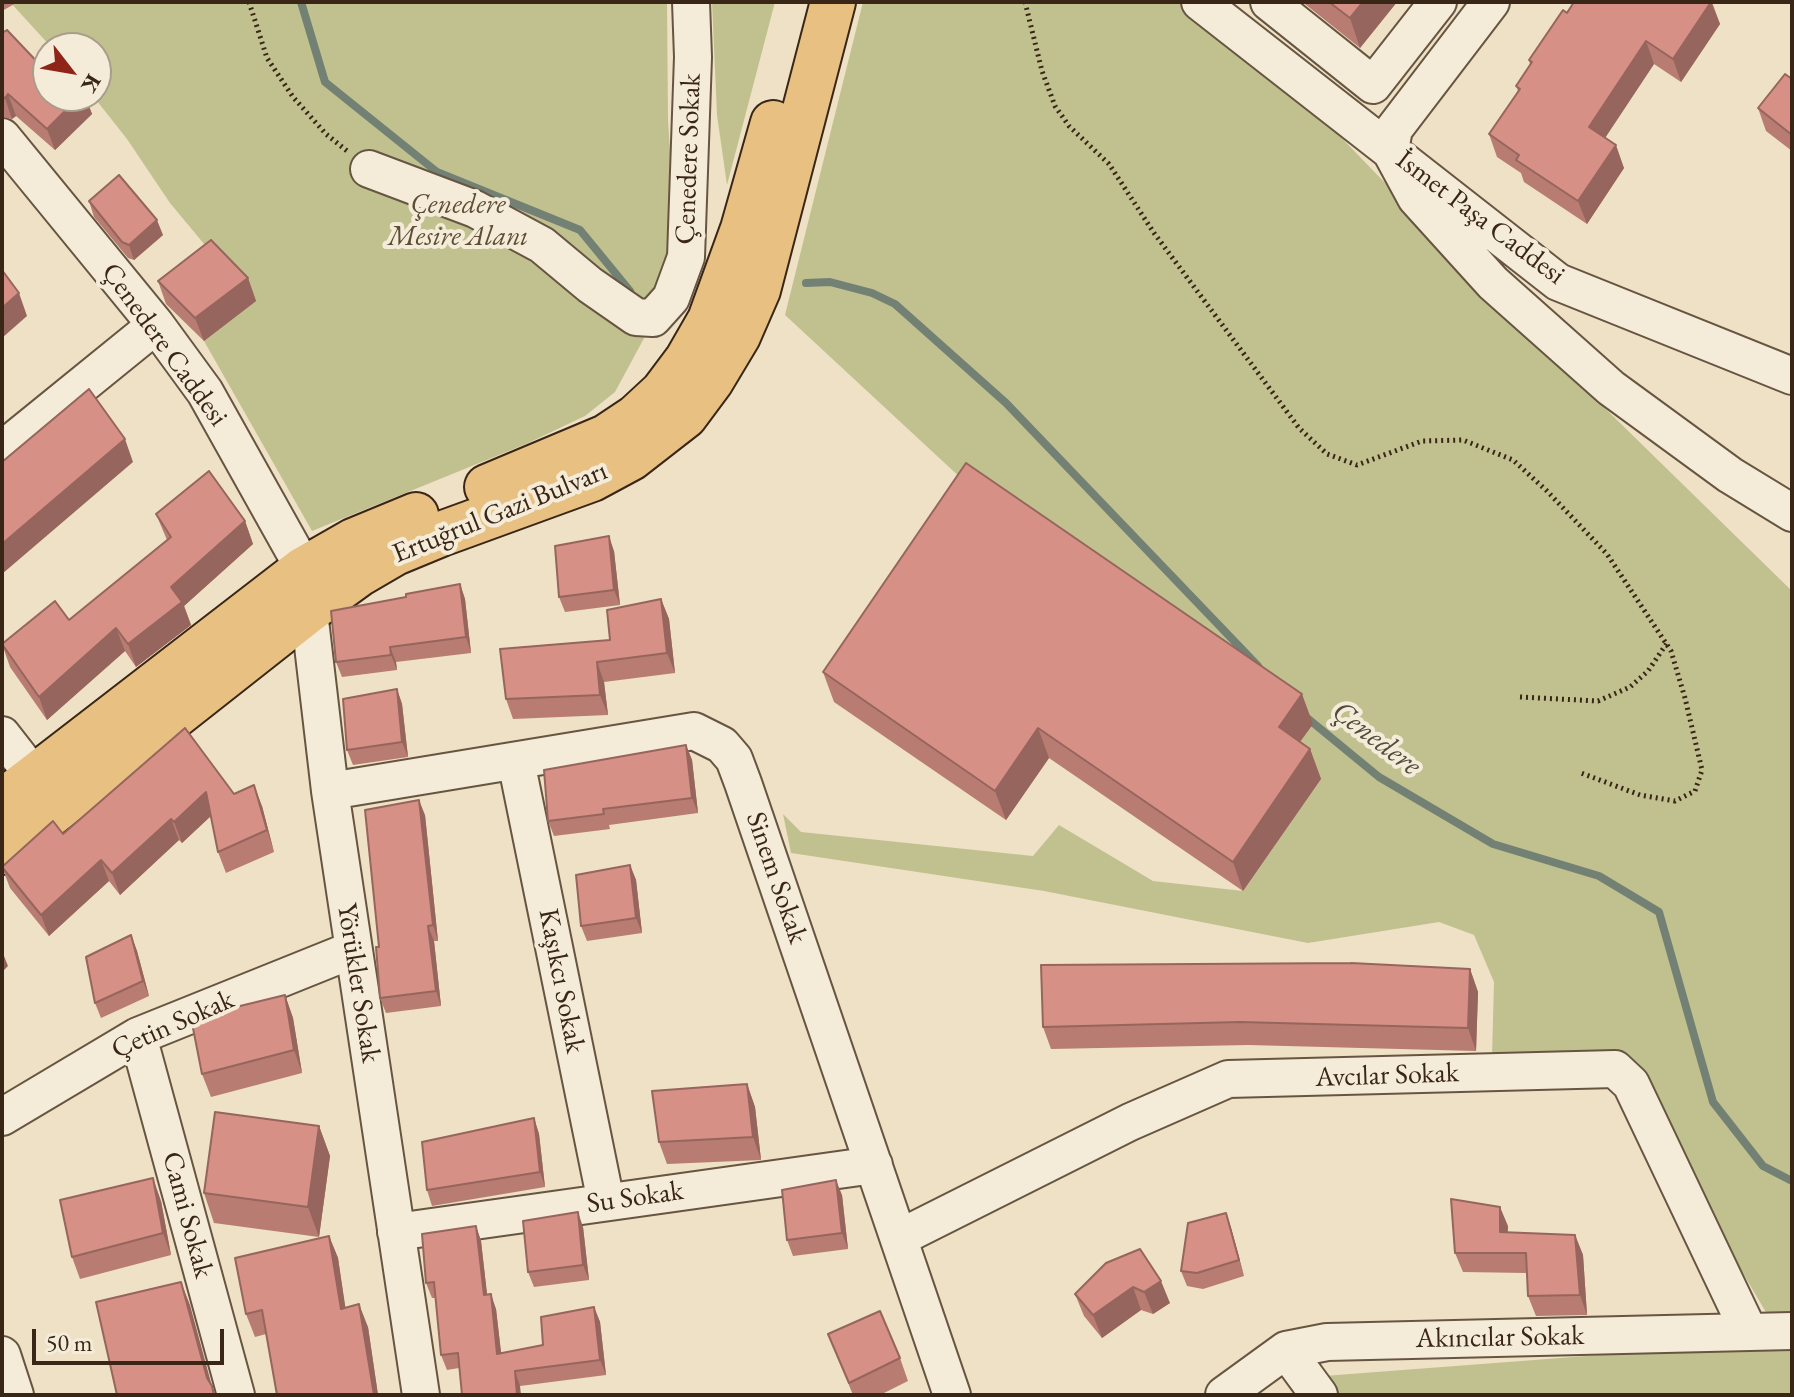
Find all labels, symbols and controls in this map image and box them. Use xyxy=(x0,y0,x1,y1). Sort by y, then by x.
north arrow xyxy=(32,32,112,112)
text: K xyxy=(75,69,108,98)
street label: Çenedere Sokak xyxy=(669,73,709,245)
street label: İsmet Paşa Caddesi xyxy=(1389,144,1571,292)
park label: Çenedere Mesire Alanı xyxy=(388,188,528,254)
street label: Çenedere Caddesi xyxy=(94,257,234,433)
street label: Ertuğrul Gazi Bulvarı xyxy=(388,455,612,571)
water label: Çenedere xyxy=(1324,694,1428,784)
street label: Sinem Sokak xyxy=(738,808,814,948)
street label: Yörükler Sokak xyxy=(329,901,387,1065)
street label: Kaşıkcı Sokak xyxy=(531,906,591,1056)
street label: Çetin Sokak xyxy=(106,983,240,1067)
street label: Avcılar Sokak xyxy=(1315,1057,1459,1095)
street label: Cami Sokak xyxy=(154,1148,220,1282)
street label: Su Sokak xyxy=(584,1175,686,1221)
scale bar xyxy=(36,1313,228,1363)
street label: Akıncılar Sokak xyxy=(1415,1320,1585,1356)
text: 50 m xyxy=(46,1327,93,1358)

